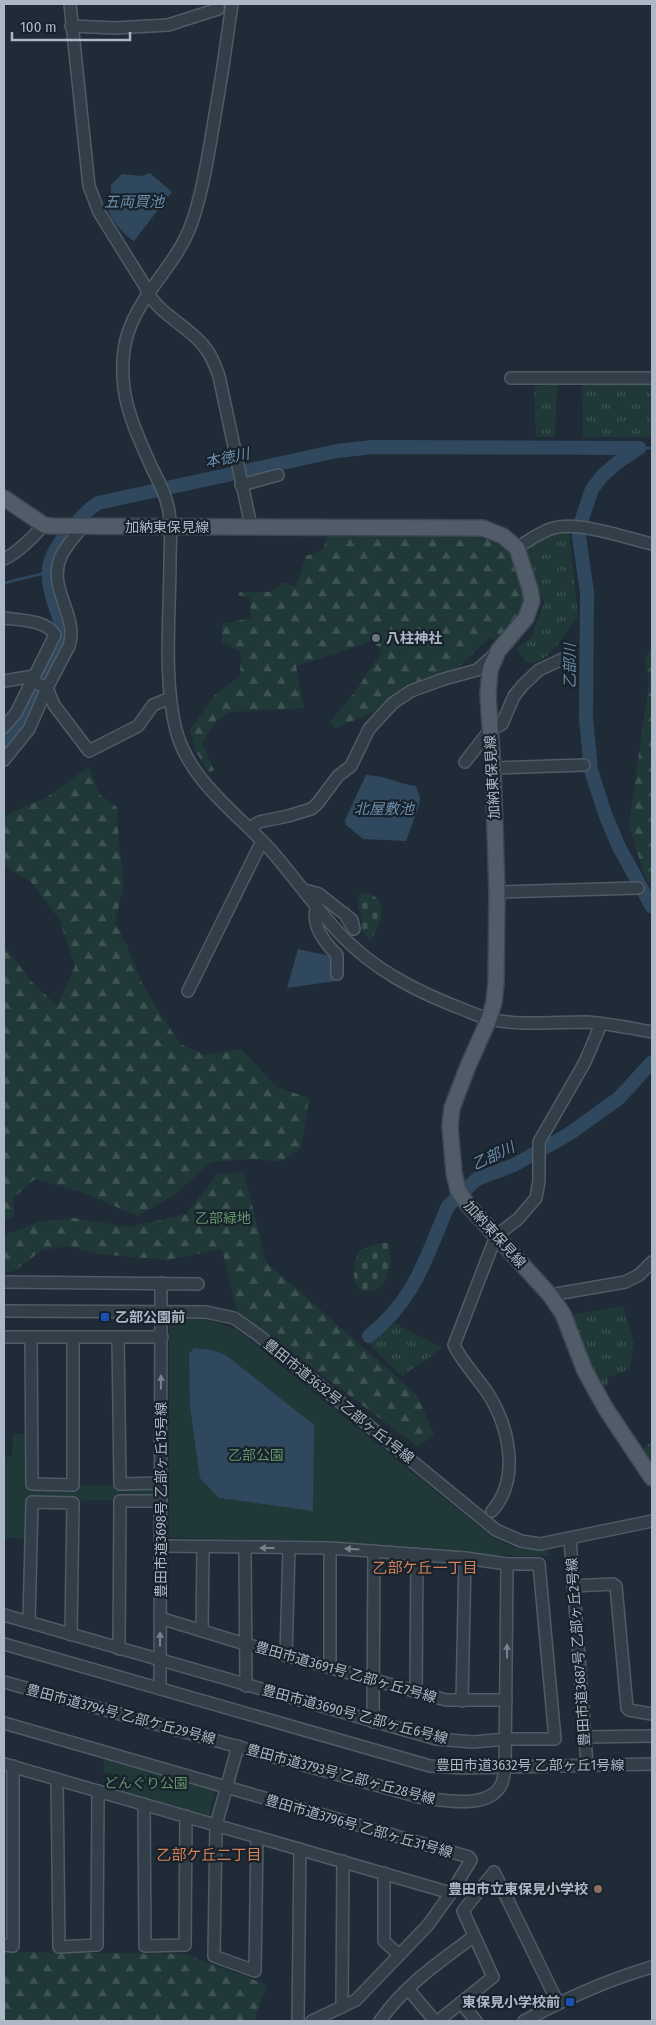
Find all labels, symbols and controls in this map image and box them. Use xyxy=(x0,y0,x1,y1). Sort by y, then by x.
scale bar xyxy=(12,10,130,42)
text: 100 m xyxy=(20,18,57,36)
water label: 五両買池 xyxy=(104,193,166,211)
water label: 本徳川 xyxy=(203,444,253,471)
street label: 加納東保見線 xyxy=(125,519,209,536)
place label: 八柱神社 xyxy=(386,630,442,647)
marker: 八柱神社 xyxy=(370,632,382,644)
water label: 乙部川 xyxy=(561,642,579,689)
street label: 加納東保見線 xyxy=(482,735,503,819)
water label: 北屋敷池 xyxy=(354,800,416,818)
water label: 乙部川 xyxy=(469,1137,519,1174)
street label: 加納東保見線 xyxy=(460,1197,529,1271)
park label: 乙部緑地 xyxy=(195,1210,251,1227)
place label: 乙部公園前 xyxy=(115,1309,185,1326)
marker: 乙部公園前 xyxy=(99,1311,111,1323)
street label: 豊田市道3632号 乙部ヶ丘1号線 xyxy=(260,1336,417,1467)
one-way arrow xyxy=(157,1374,165,1390)
street label: 豊田市道3698号 乙部ヶ丘15号線 xyxy=(153,1402,170,1598)
park label: 乙部公園 xyxy=(228,1447,284,1464)
one-way arrow xyxy=(259,1544,275,1552)
one-way arrow xyxy=(344,1545,360,1553)
street label: 豊田市道3687号 乙部ヶ丘2号線 xyxy=(563,1557,594,1747)
district label: 乙部ケ丘一丁目 xyxy=(372,1559,478,1577)
one-way arrow xyxy=(156,1631,164,1647)
street label: 豊田市道3691号 乙部ヶ丘7号線 xyxy=(253,1638,439,1707)
one-way arrow xyxy=(503,1643,511,1659)
street label: 豊田市道3794号 乙部ケ丘29号線 xyxy=(24,1681,217,1748)
street label: 豊田市道3690号 乙部ヶ丘6号線 xyxy=(260,1682,450,1747)
street label: 豊田市道3793号 乙部ヶ丘28号線 xyxy=(244,1741,437,1808)
street label: 豊田市道3632号 乙部ヶ丘1号線 xyxy=(436,1757,624,1774)
park label: どんぐり公園 xyxy=(104,1775,188,1792)
street label: 豊田市道3796号 乙部ヶ丘31号線 xyxy=(263,1792,455,1861)
district label: 乙部ケ丘二丁目 xyxy=(156,1846,262,1864)
place label: 豊田市立東保見小学校 xyxy=(448,1881,588,1898)
marker: 豊田市立東保見小学校 xyxy=(592,1883,604,1895)
place label: 東保見小学校前 xyxy=(462,1994,560,2011)
marker: 東保見小学校前 xyxy=(564,1996,576,2008)

